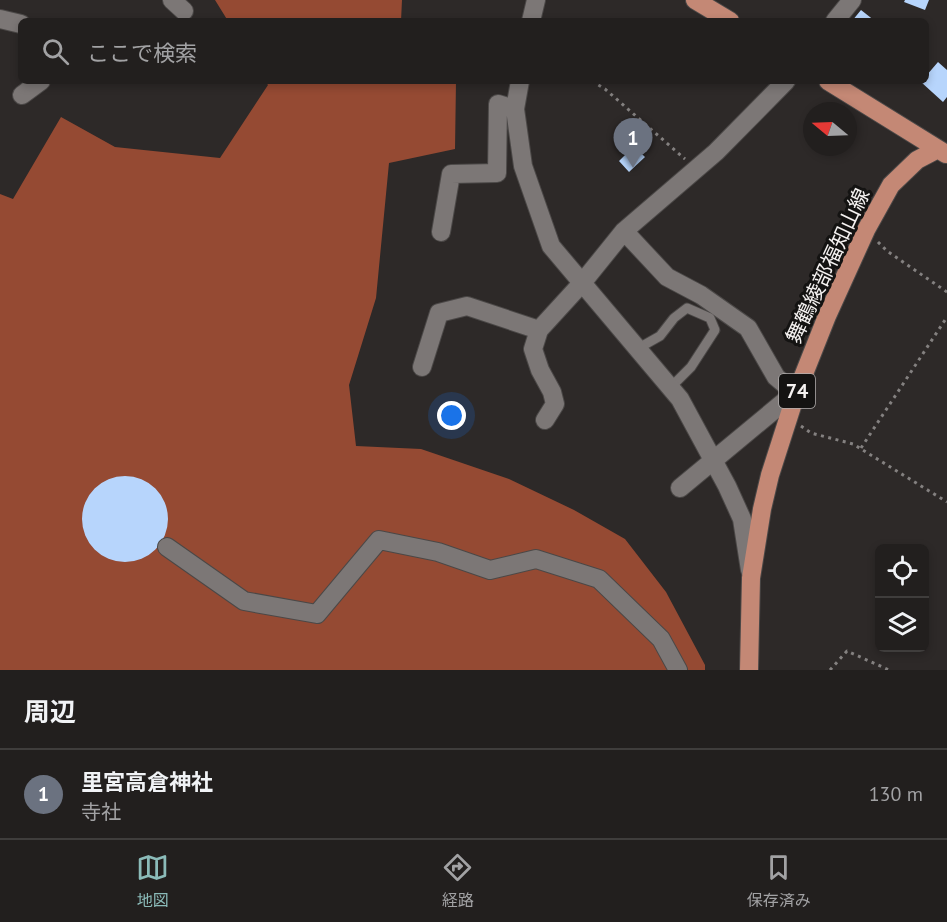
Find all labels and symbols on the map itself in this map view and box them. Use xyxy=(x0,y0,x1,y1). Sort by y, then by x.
north arrow xyxy=(803,102,857,156)
pin: 1 xyxy=(614,118,652,168)
street label: 舞鶴綾部福知山線 xyxy=(780,184,875,348)
road number: 74 xyxy=(779,374,815,408)
your location xyxy=(437,401,466,430)

